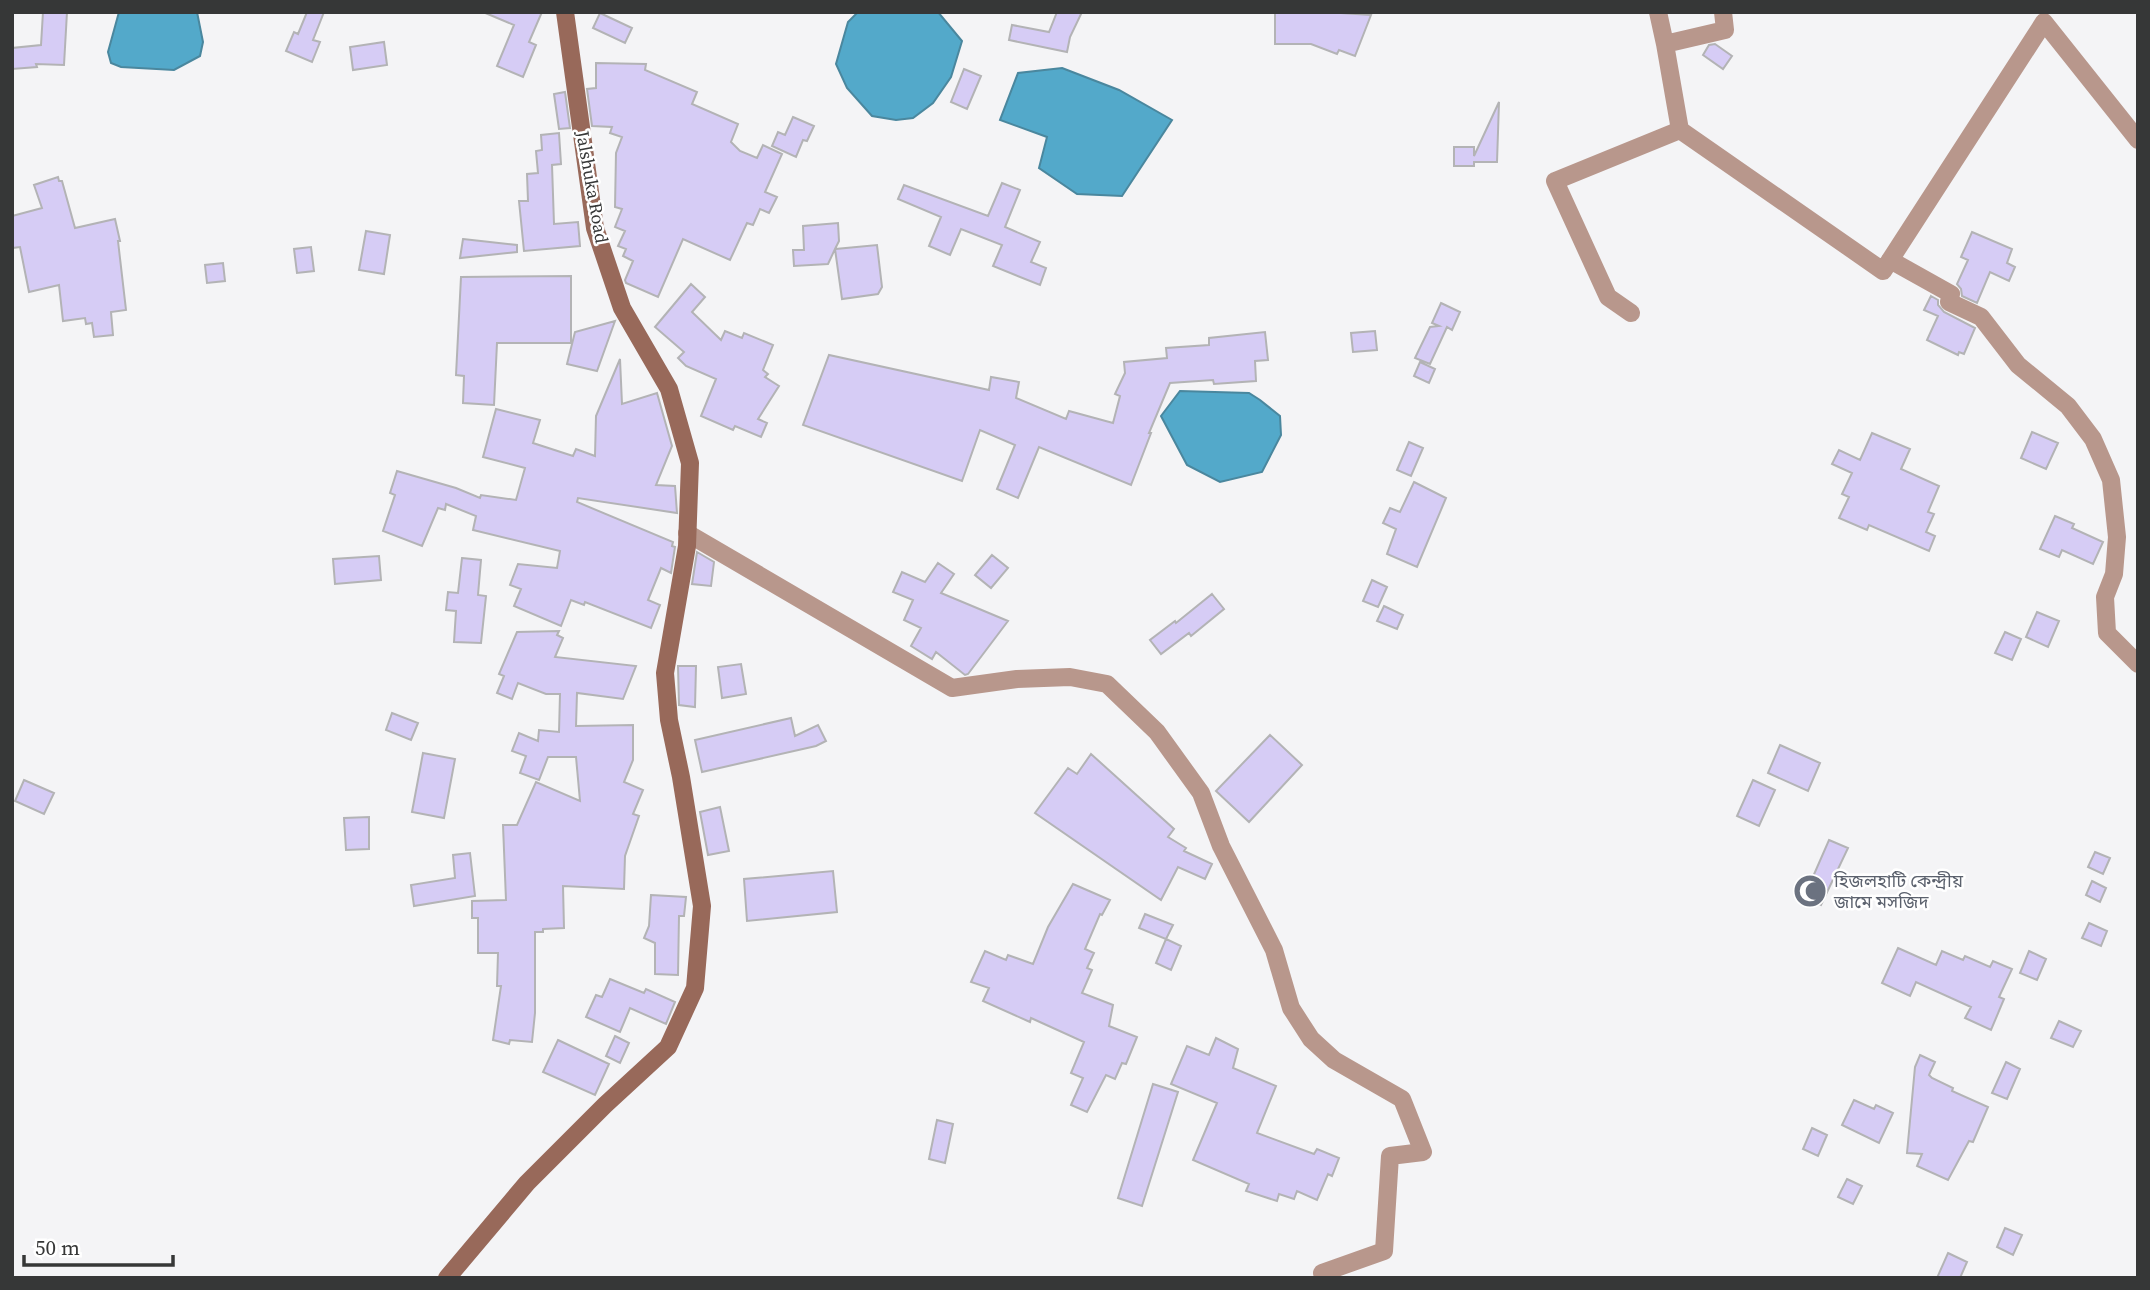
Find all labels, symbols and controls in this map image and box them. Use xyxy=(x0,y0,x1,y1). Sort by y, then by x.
street label: Jalshuka Road xyxy=(570,128,615,245)
place label: হিজলহাটি কেন্দ্রীয় জামে মসজিদ xyxy=(1833,868,1964,914)
mosque icon: হিজলহাটি কেন্দ্রীয় জামে মসজিদ xyxy=(1791,872,1829,910)
scale bar xyxy=(24,1224,173,1268)
text: 50 m xyxy=(35,1233,80,1262)

